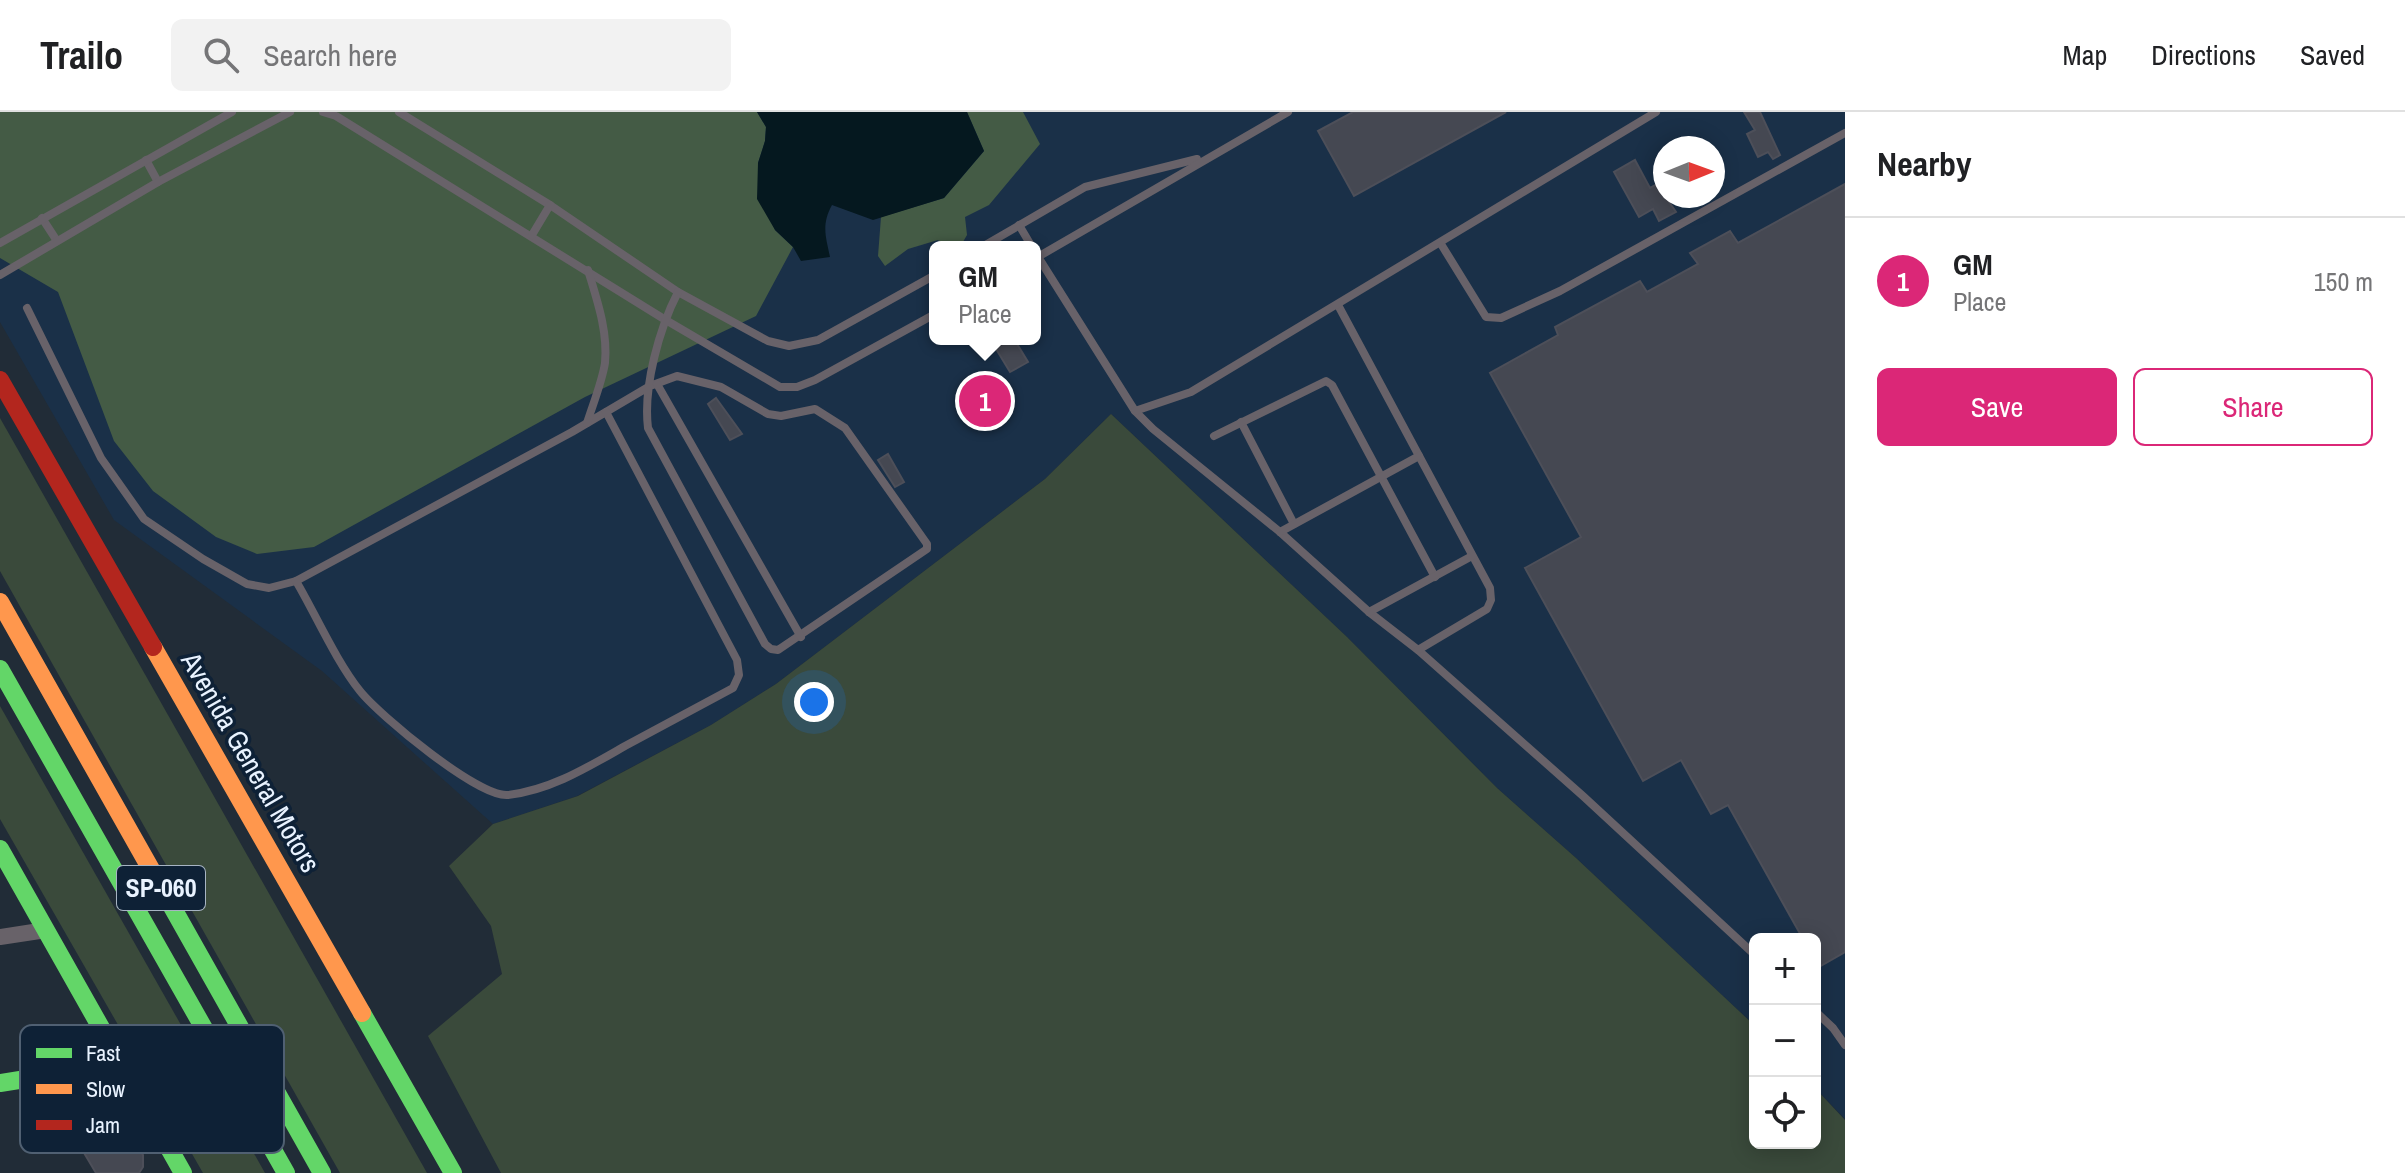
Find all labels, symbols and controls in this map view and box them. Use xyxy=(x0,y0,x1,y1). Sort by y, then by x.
search box xyxy=(171,19,731,91)
text: Trailo xyxy=(40,30,123,81)
icon: search xyxy=(199,33,243,77)
text: Search here xyxy=(263,35,397,75)
text: Map xyxy=(2063,36,2107,74)
text: Directions xyxy=(2151,36,2256,74)
text: Saved xyxy=(2300,36,2365,74)
north arrow xyxy=(1653,136,1725,208)
text: Nearby xyxy=(1877,141,1972,187)
popup xyxy=(929,241,1041,345)
text: GM xyxy=(1953,244,1993,284)
text: GM xyxy=(958,256,998,296)
text: 1 xyxy=(1897,264,1909,299)
text: 150 m xyxy=(2314,264,2373,299)
text: Place xyxy=(1953,284,2006,319)
text: Place xyxy=(958,296,1012,331)
button: Save xyxy=(1877,368,2117,446)
button: Share xyxy=(2133,368,2373,446)
pin: 1 xyxy=(959,371,1011,431)
street label: Avenida General Motors xyxy=(172,644,330,879)
your location xyxy=(794,682,834,722)
road number: SP-060 xyxy=(117,866,205,910)
map controls xyxy=(1749,933,1821,1149)
button: + xyxy=(1749,933,1821,1005)
button: − xyxy=(1749,1005,1821,1077)
legend xyxy=(20,1025,284,1153)
text: Fast xyxy=(86,1038,120,1068)
text: Slow xyxy=(86,1074,125,1104)
button: locate xyxy=(1749,1077,1821,1149)
text: Jam xyxy=(86,1110,120,1140)

